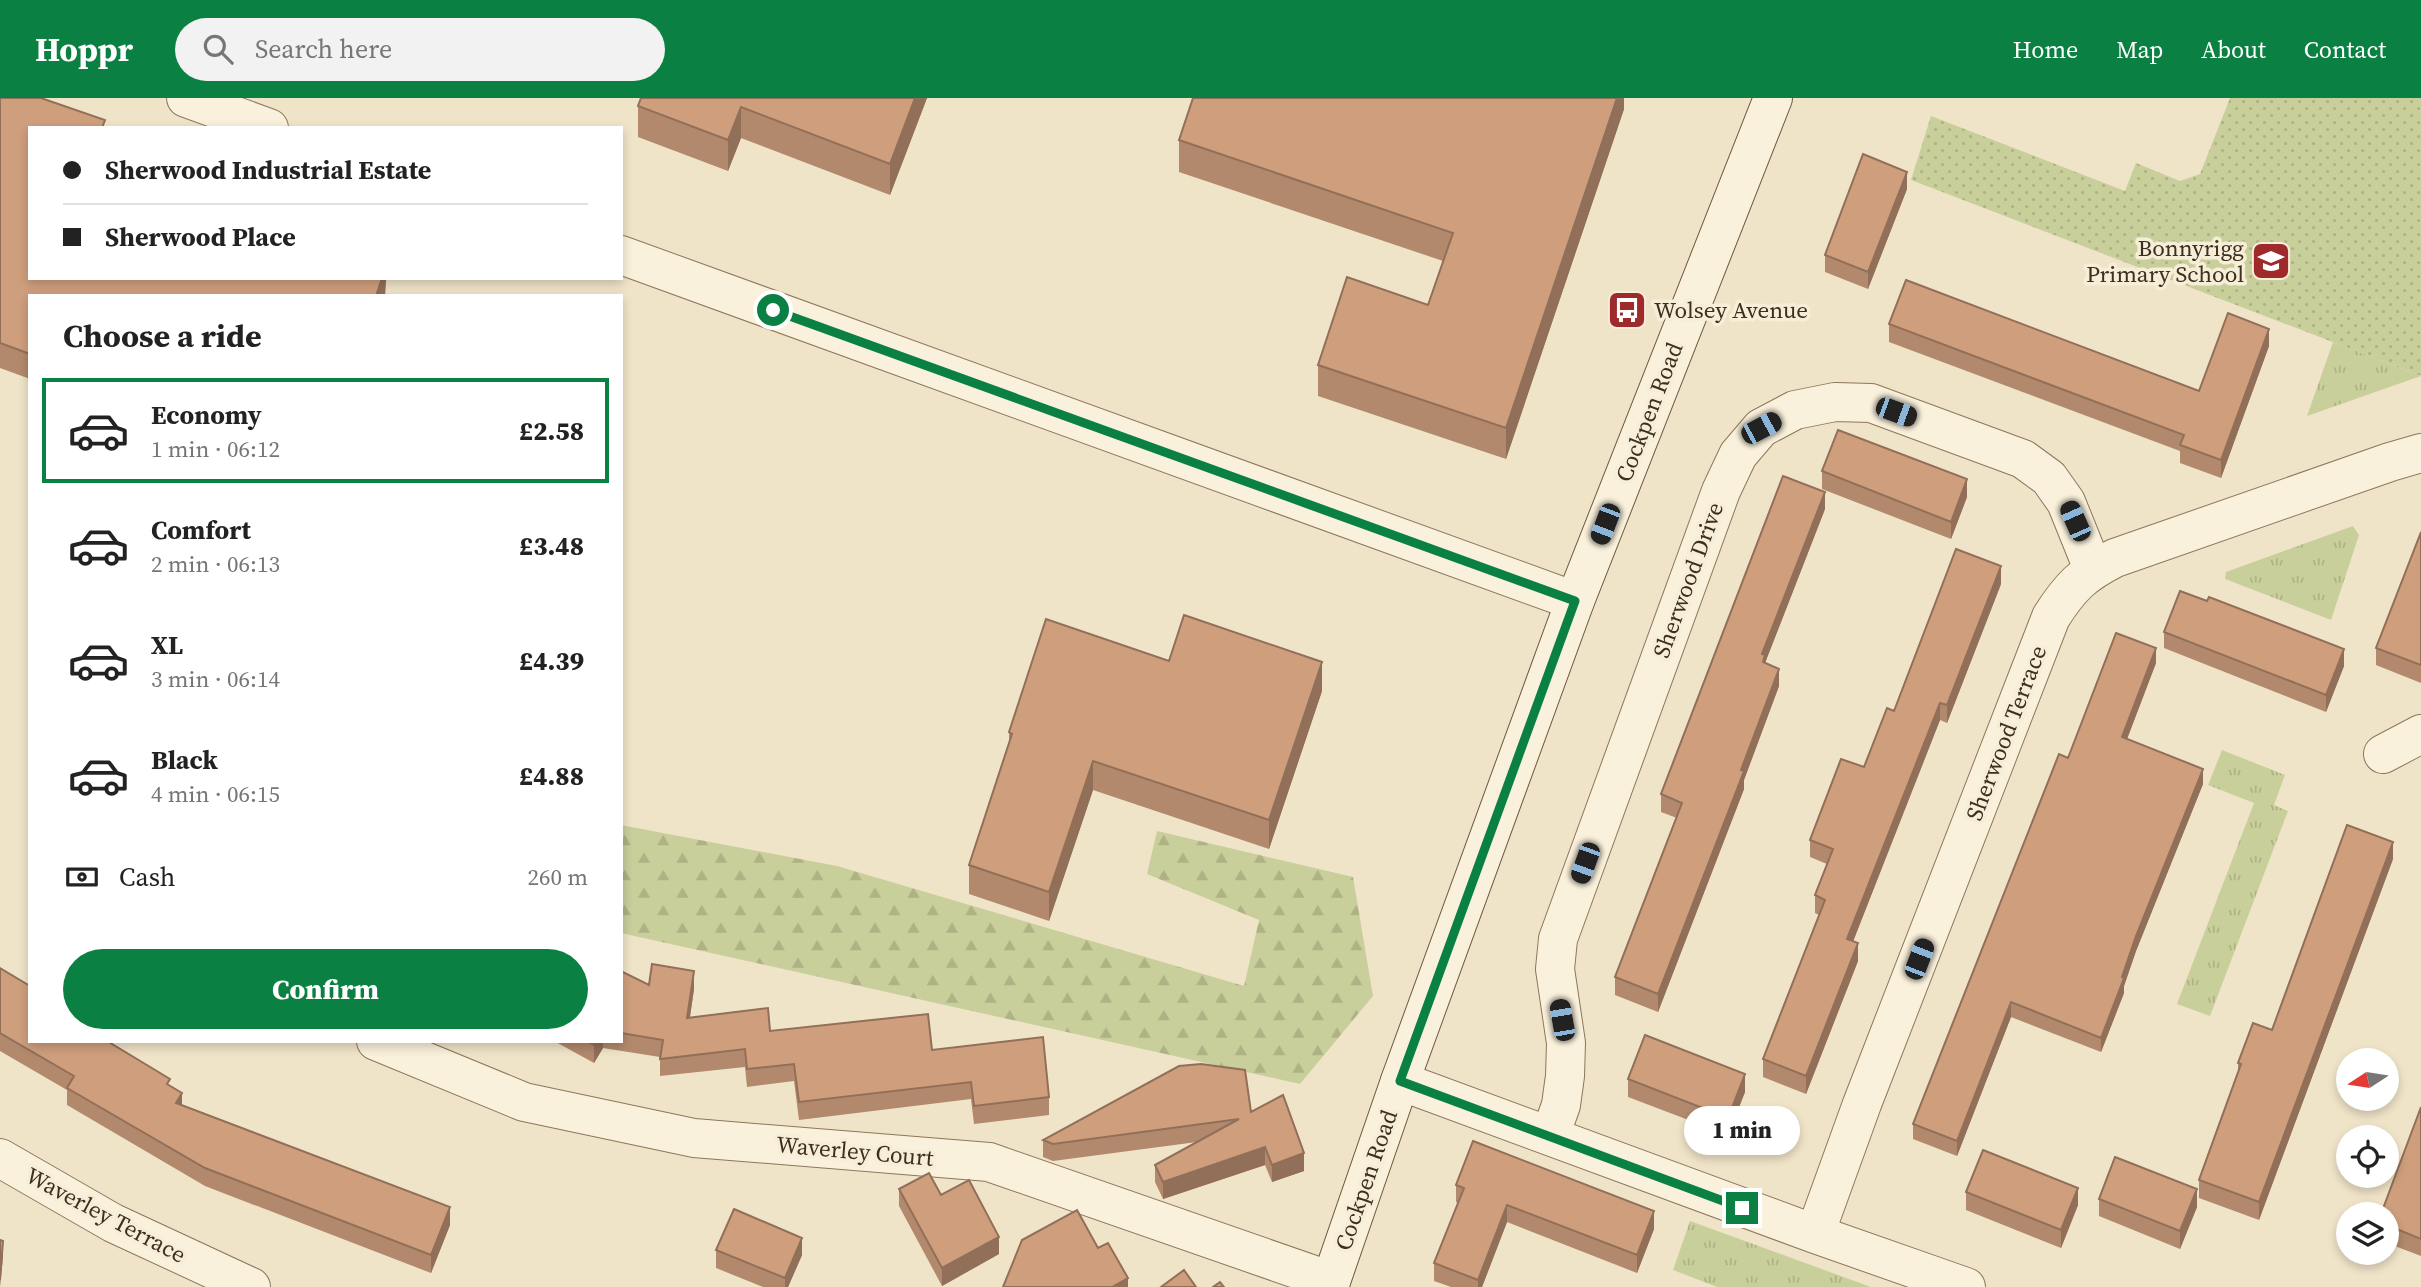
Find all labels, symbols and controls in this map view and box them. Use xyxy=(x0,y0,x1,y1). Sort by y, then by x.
search box xyxy=(175,18,665,81)
text: Hoppr xyxy=(35,27,133,72)
icon: search xyxy=(199,30,237,68)
text: Search here xyxy=(255,31,392,67)
text: Home xyxy=(2013,33,2078,66)
text: Map xyxy=(2116,33,2163,66)
text: About xyxy=(2201,33,2266,66)
text: Contact xyxy=(2304,33,2386,66)
text: Sherwood Industrial Estate xyxy=(105,152,431,188)
text: Sherwood Place xyxy=(105,219,296,255)
place label: Bonnyrigg Primary School xyxy=(2086,232,2244,290)
school or university icon: Bonnyrigg Primary School xyxy=(2250,240,2292,282)
bus stop icon: Wolsey Avenue xyxy=(1606,289,1648,331)
route start xyxy=(757,294,789,326)
place label: Wolsey Avenue xyxy=(1654,294,1808,326)
text: Choose a ride xyxy=(63,314,262,358)
street label: Cockpen Road xyxy=(1608,338,1690,486)
car xyxy=(1873,395,1920,429)
text: Economy xyxy=(151,397,262,433)
icon: car xyxy=(67,399,130,462)
car xyxy=(1738,409,1785,447)
text: £2.58 xyxy=(519,413,584,449)
text: 1 min · 06:12 xyxy=(151,433,280,465)
street label: Sherwood Drive xyxy=(1645,498,1731,662)
car xyxy=(2057,498,2094,544)
car xyxy=(1588,501,1623,547)
text: Comfort xyxy=(151,512,251,548)
icon: car xyxy=(67,514,130,577)
text: £3.48 xyxy=(519,528,584,564)
text: 2 min · 06:13 xyxy=(151,548,280,580)
text: XL xyxy=(151,627,183,663)
icon: car xyxy=(67,629,130,692)
street label: Sherwood Terrace xyxy=(1958,641,2054,825)
text: £4.39 xyxy=(519,643,584,679)
text: 3 min · 06:14 xyxy=(151,663,280,695)
text: Black xyxy=(151,742,218,778)
icon: car xyxy=(67,744,130,807)
text: £4.88 xyxy=(519,758,584,794)
text: 4 min · 06:15 xyxy=(151,778,280,810)
car xyxy=(1568,840,1603,886)
icon: cash xyxy=(63,858,101,896)
text: Cash xyxy=(119,859,175,895)
text: 260 m xyxy=(527,861,588,893)
car xyxy=(1902,936,1937,982)
button: Confirm xyxy=(63,949,588,1029)
car xyxy=(1549,997,1576,1043)
north arrow xyxy=(2336,1048,2399,1111)
map controls xyxy=(2336,1048,2399,1265)
street label: Cockpen Road xyxy=(1327,1105,1405,1255)
callout: 1 min xyxy=(1684,1107,1800,1156)
text: 1 min xyxy=(1712,1114,1772,1146)
button: locate xyxy=(2336,1125,2399,1188)
street label: Waverley Court xyxy=(775,1128,935,1174)
street label: Waverley Terrace xyxy=(20,1159,192,1271)
route end xyxy=(1726,1192,1758,1224)
button: layers xyxy=(2336,1202,2399,1265)

